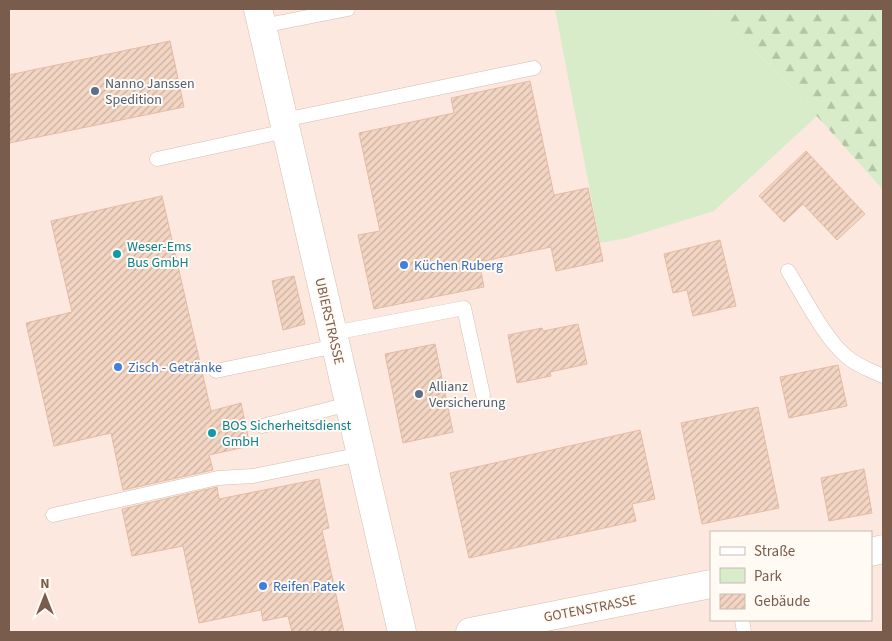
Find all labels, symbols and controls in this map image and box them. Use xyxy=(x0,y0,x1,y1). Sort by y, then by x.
place label: Nanno Janssen Spedition xyxy=(105,74,195,110)
marker: Nanno Janssen Spedition xyxy=(89,85,101,97)
place label: Weser-Ems Bus GmbH xyxy=(127,237,192,273)
marker: Weser-Ems Bus GmbH xyxy=(111,248,123,260)
place label: Küchen Ruberg xyxy=(414,256,503,276)
marker: Küchen Ruberg xyxy=(398,259,410,271)
street label: UBIERSTRASSE xyxy=(309,276,349,367)
place label: Zisch - Getränke xyxy=(128,358,222,378)
marker: Zisch - Getränke xyxy=(112,361,124,373)
place label: Allianz Versicherung xyxy=(429,377,505,413)
marker: Allianz Versicherung xyxy=(413,388,425,400)
place label: BOS Sicherheitsdienst GmbH xyxy=(222,416,351,452)
marker: BOS Sicherheitsdienst GmbH xyxy=(206,427,218,439)
legend xyxy=(710,531,872,621)
text: Straße xyxy=(754,541,795,562)
text: Park xyxy=(754,566,783,587)
north arrow xyxy=(20,571,70,621)
text: N xyxy=(40,574,50,594)
place label: Reifen Patek xyxy=(273,577,345,597)
marker: Reifen Patek xyxy=(257,580,269,592)
street label: GOTENSTRASSE xyxy=(542,590,638,628)
text: Gebäude xyxy=(754,591,810,612)

